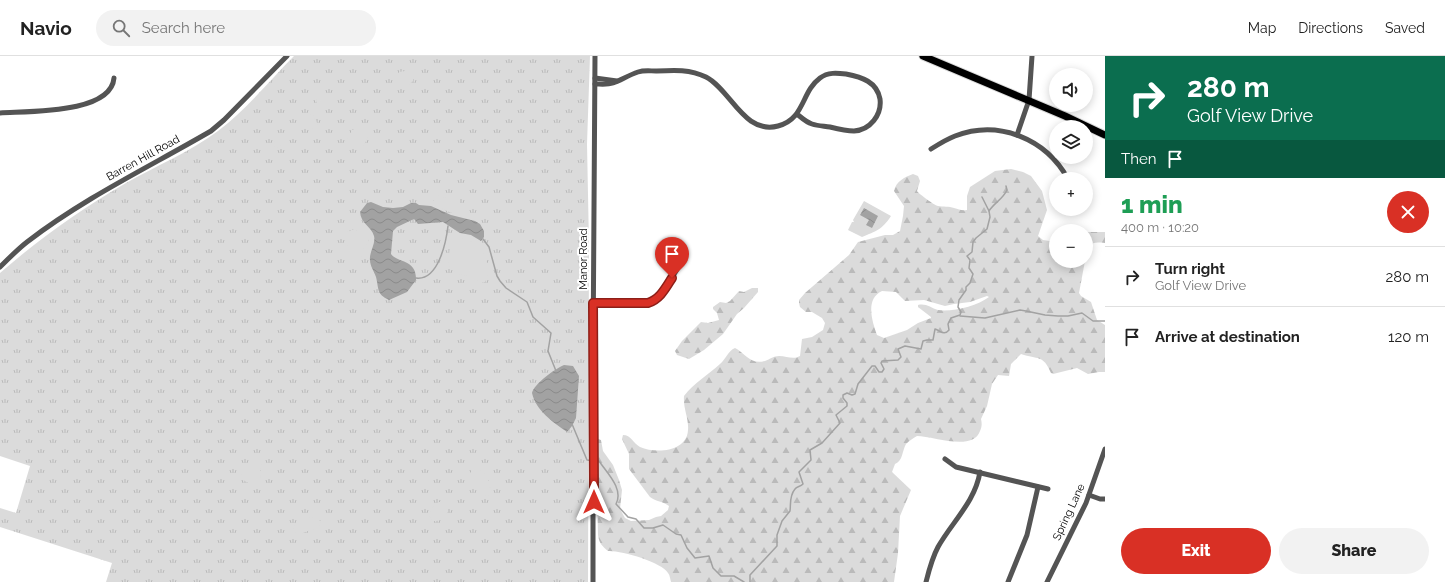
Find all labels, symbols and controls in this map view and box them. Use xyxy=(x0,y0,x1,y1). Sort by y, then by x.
search box xyxy=(96,10,376,46)
text: Navio xyxy=(20,17,72,39)
icon: search xyxy=(110,17,132,39)
text: Search here xyxy=(142,19,225,37)
text: Map xyxy=(1248,20,1276,36)
text: Directions xyxy=(1298,20,1363,36)
text: Saved xyxy=(1385,20,1425,36)
map controls xyxy=(1049,68,1093,268)
button: sound xyxy=(1049,68,1093,112)
text: 280 m xyxy=(1187,71,1270,104)
icon: right xyxy=(1121,72,1173,124)
text: Golf View Drive xyxy=(1187,105,1313,126)
button: layers xyxy=(1049,120,1093,164)
street label: Barren Hill Road xyxy=(104,132,182,184)
icon: arrive xyxy=(1164,148,1186,170)
text: Then xyxy=(1121,150,1156,168)
button: + xyxy=(1049,172,1093,216)
text: 1 min xyxy=(1121,190,1183,219)
button: close xyxy=(1387,191,1429,233)
text: 400 m · 10:20 xyxy=(1121,220,1199,235)
button: − xyxy=(1049,224,1093,268)
street label: Manor Road xyxy=(577,228,590,290)
pin xyxy=(655,237,689,278)
icon: arrive xyxy=(661,243,683,265)
text: Turn right xyxy=(1155,260,1225,278)
icon: right xyxy=(1121,266,1143,288)
text: 280 m xyxy=(1385,268,1429,286)
text: Golf View Drive xyxy=(1155,278,1246,293)
icon: arrive xyxy=(1121,326,1143,348)
text: Arrive at destination xyxy=(1155,328,1300,346)
text: 120 m xyxy=(1388,328,1429,346)
position arrow xyxy=(573,481,615,523)
street label: Spring Lane xyxy=(1050,481,1088,542)
button: Exit xyxy=(1121,528,1271,574)
button: Share xyxy=(1279,528,1429,574)

